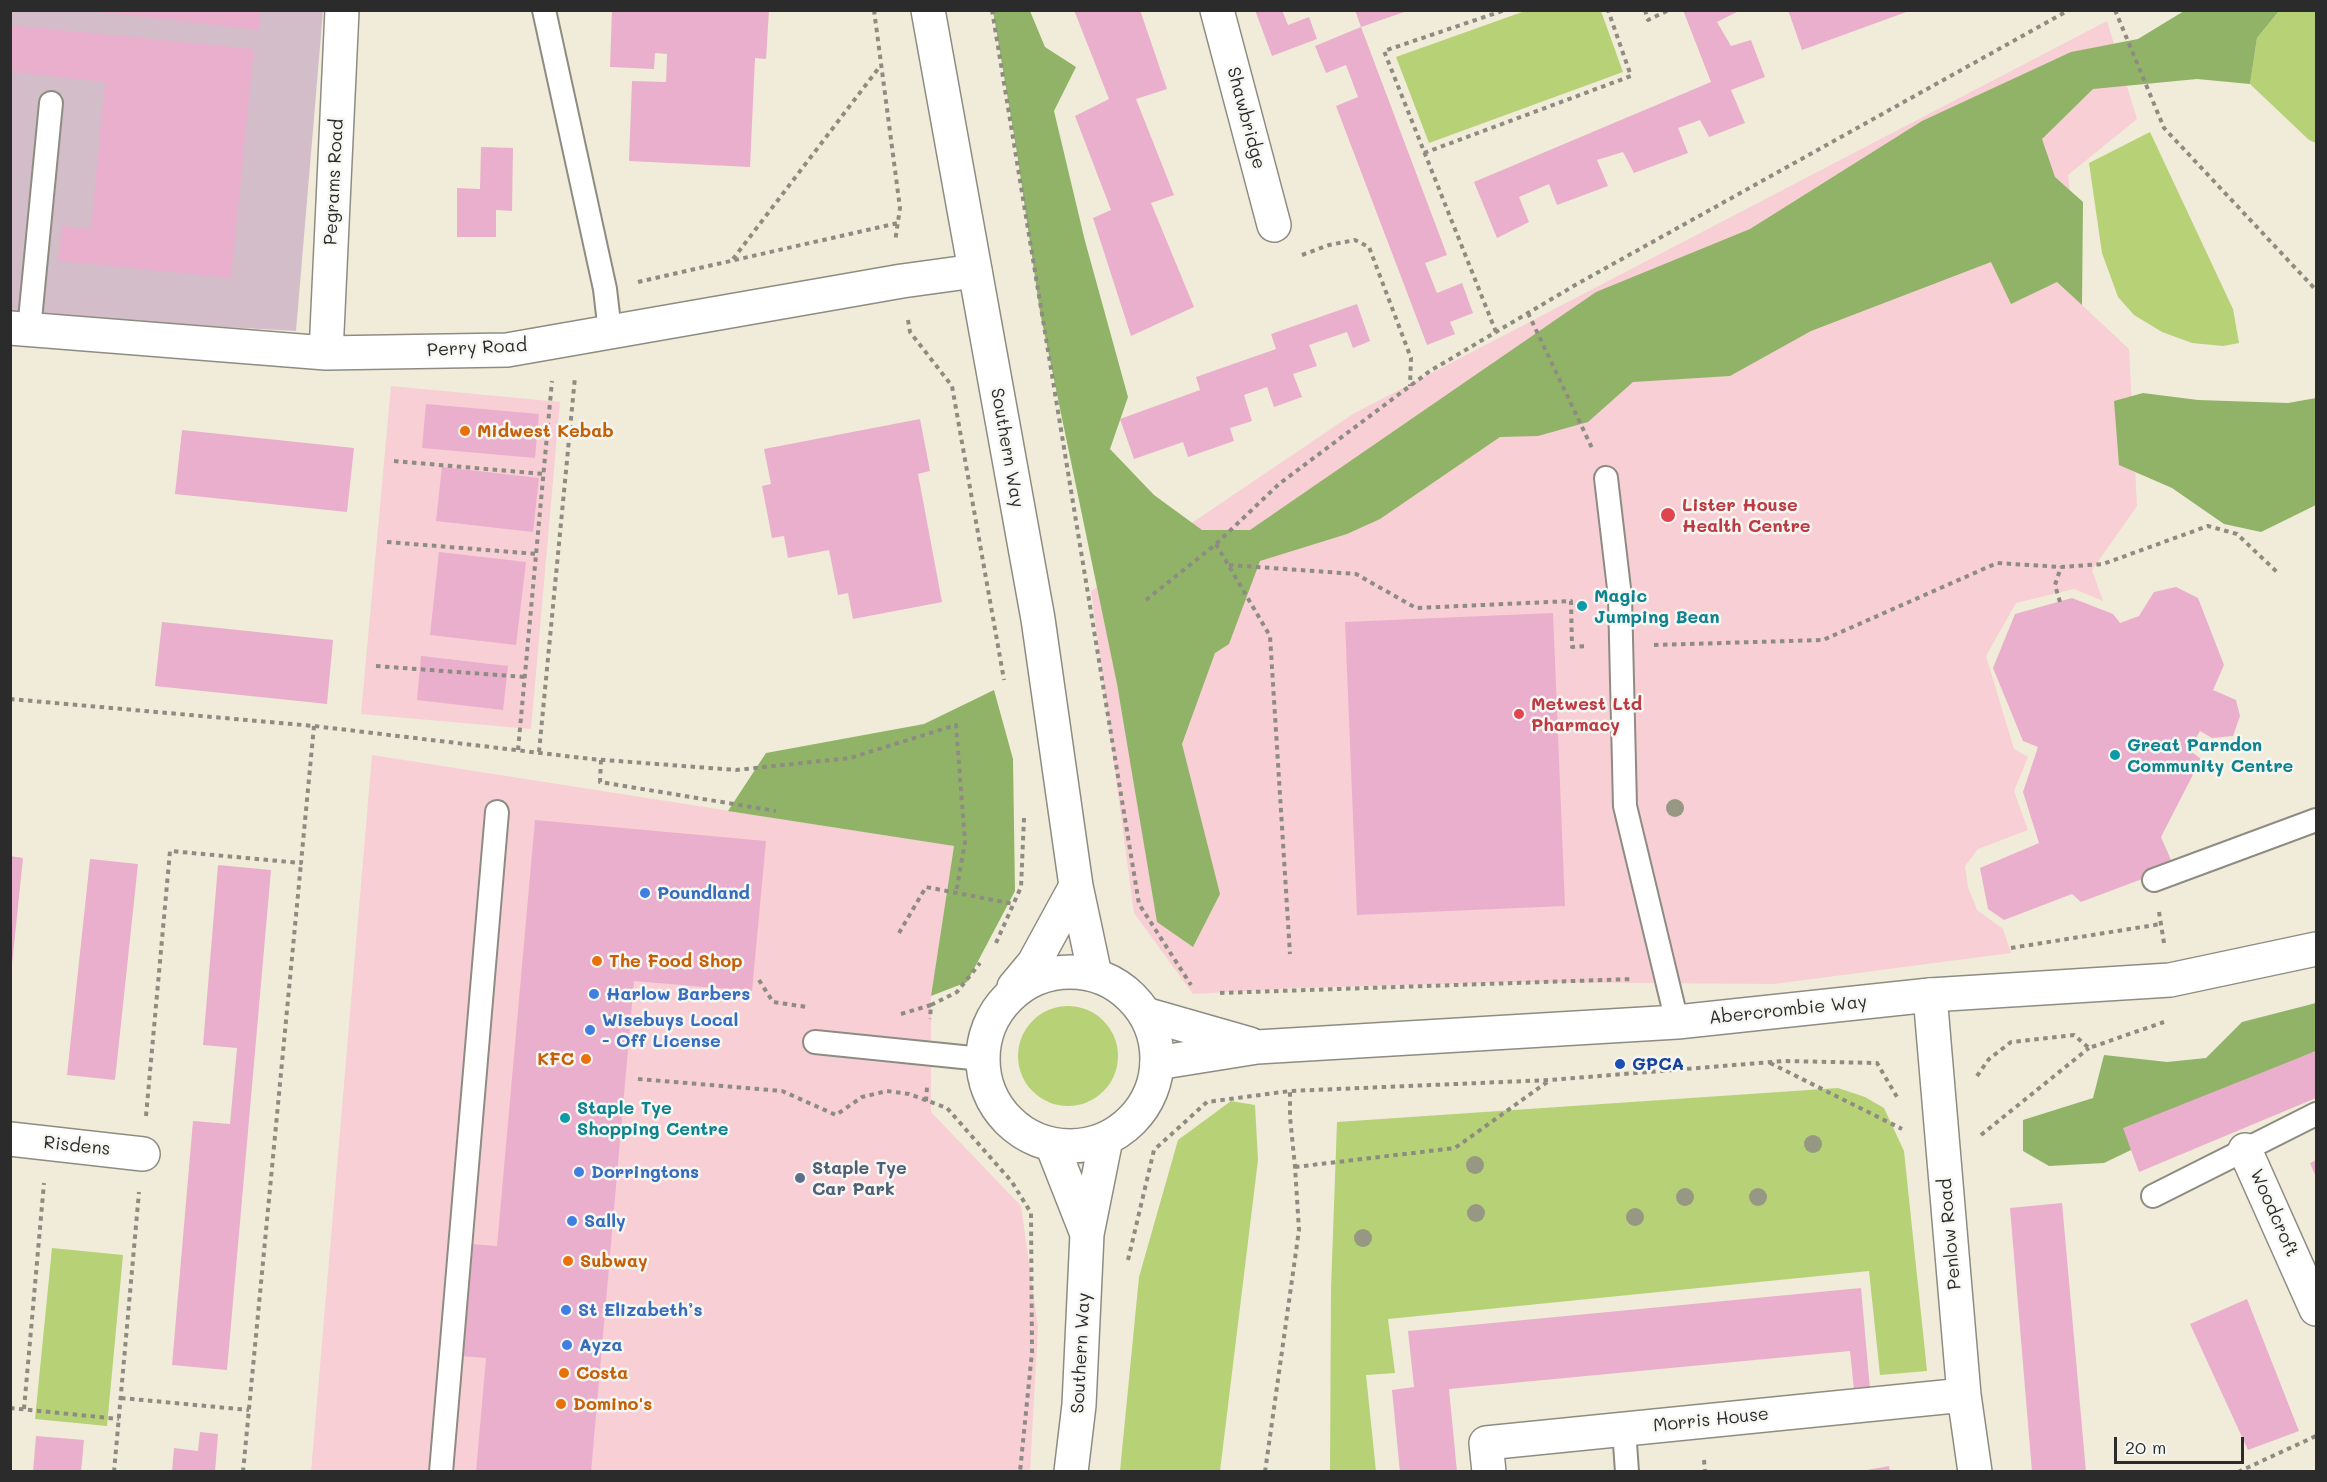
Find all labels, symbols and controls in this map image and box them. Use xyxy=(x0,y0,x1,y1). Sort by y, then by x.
street label: Shawbridge xyxy=(1222,65,1270,171)
street label: Pegrams Road xyxy=(320,118,348,246)
street label: Perry Road xyxy=(426,335,528,361)
street label: Southern Way xyxy=(986,387,1028,509)
place label: Midwest Kebab xyxy=(477,420,614,442)
marker: Midwest Kebab xyxy=(458,424,472,438)
place label: Lister House Health Centre xyxy=(1682,494,1811,536)
marker: Lister House Health Centre xyxy=(1659,506,1677,524)
place label: Magic Jumping Bean xyxy=(1594,585,1720,628)
marker: Magic Jumping Bean xyxy=(1575,599,1589,613)
place label: Metwest Ltd Pharmacy xyxy=(1531,693,1642,736)
marker: Metwest Ltd Pharmacy xyxy=(1512,707,1526,721)
place label: Great Parndon Community Centre xyxy=(2127,734,2293,777)
marker: Great Parndon Community Centre xyxy=(2108,748,2122,762)
place label: Poundland xyxy=(657,882,750,904)
marker: Poundland xyxy=(638,886,652,900)
place label: The Food Shop xyxy=(609,950,743,972)
marker: The Food Shop xyxy=(590,954,604,968)
place label: Harlow Barbers xyxy=(606,983,750,1005)
marker: Harlow Barbers xyxy=(587,987,601,1001)
street label: Abercrombie Way xyxy=(1708,991,1868,1029)
place label: Wisebuys Local - Off License xyxy=(602,1009,738,1052)
marker: Wisebuys Local - Off License xyxy=(583,1023,597,1037)
place label: KFC xyxy=(537,1048,574,1070)
marker: KFC xyxy=(579,1052,593,1066)
place label: GPCA xyxy=(1632,1053,1684,1075)
marker: GPCA xyxy=(1613,1057,1627,1071)
place label: Staple Tye Shopping Centre xyxy=(577,1097,728,1140)
marker: Staple Tye Shopping Centre xyxy=(558,1111,572,1125)
street label: Risdens xyxy=(43,1132,111,1160)
place label: Staple Tye Car Park xyxy=(812,1157,907,1200)
place label: Dorringtons xyxy=(591,1161,699,1183)
marker: Dorringtons xyxy=(572,1165,586,1179)
street label: Woodcroft xyxy=(2245,1166,2303,1260)
marker: Staple Tye Car Park xyxy=(793,1171,807,1185)
street label: Penlow Road xyxy=(1934,1177,1966,1291)
place label: Sally xyxy=(584,1210,626,1232)
marker: Sally xyxy=(565,1214,579,1228)
place label: Subway xyxy=(580,1250,648,1272)
marker: Subway xyxy=(561,1254,575,1268)
street label: Southern Way xyxy=(1067,1292,1095,1414)
place label: St Elizabeth’s xyxy=(578,1299,702,1321)
marker: St Elizabeth’s xyxy=(559,1303,573,1317)
place label: Ayza xyxy=(579,1334,623,1356)
marker: Ayza xyxy=(560,1338,574,1352)
place label: Costa xyxy=(576,1362,628,1384)
marker: Costa xyxy=(557,1366,571,1380)
place label: Domino's xyxy=(573,1393,652,1415)
marker: Domino's xyxy=(554,1397,568,1411)
street label: Morris House xyxy=(1652,1403,1770,1437)
scale bar xyxy=(2117,1425,2248,1463)
text: 20 m xyxy=(2125,1435,2166,1459)

